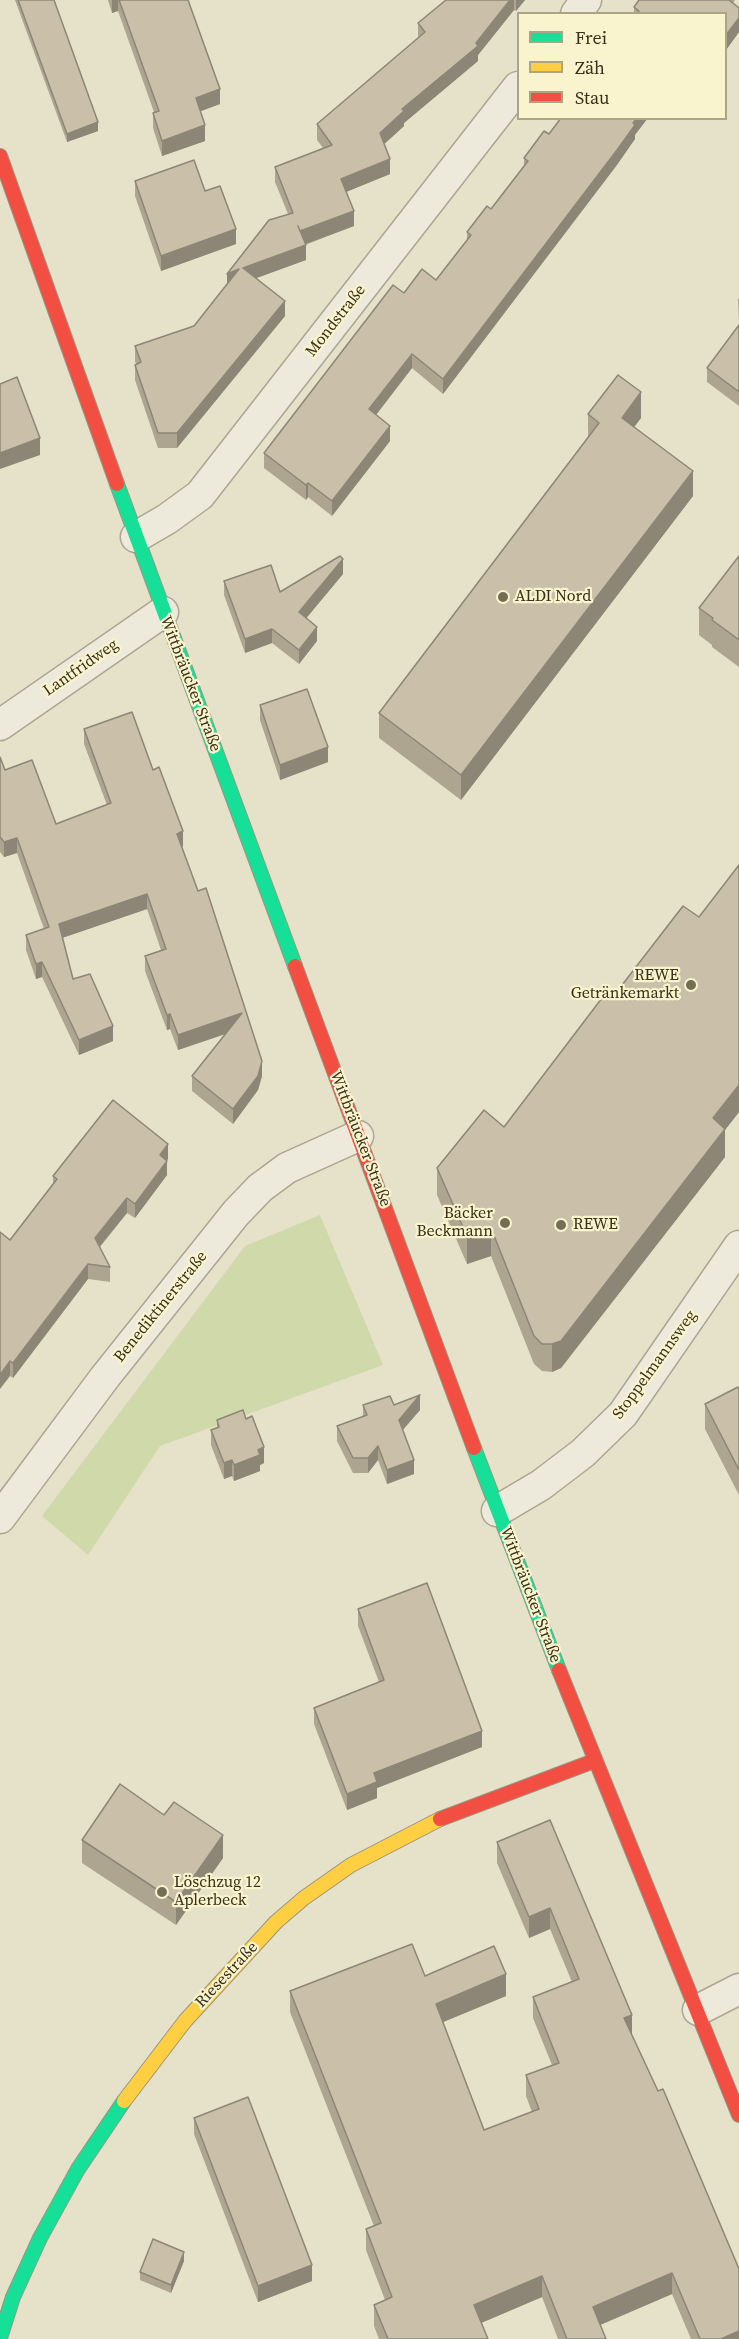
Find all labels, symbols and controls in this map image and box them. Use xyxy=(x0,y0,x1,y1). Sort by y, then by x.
legend xyxy=(517,12,727,120)
text: Frei xyxy=(575,25,607,50)
text: Zäh xyxy=(575,55,605,80)
text: Stau xyxy=(575,85,610,110)
street label: Mondstraße xyxy=(302,281,370,361)
place label: ALDI Nord xyxy=(515,587,591,607)
marker: ALDI Nord xyxy=(496,590,510,604)
street label: Wittbräucker Straße xyxy=(155,613,225,755)
street label: Lantfridweg xyxy=(40,635,122,701)
place label: REWE Getränkemarkt xyxy=(571,966,679,1004)
marker: REWE Getränkemarkt xyxy=(684,978,698,992)
street label: Wittbräucker Straße xyxy=(325,1068,395,1210)
place label: Bäcker Beckmann xyxy=(417,1204,493,1242)
place label: REWE xyxy=(573,1215,618,1235)
marker: Bäcker Beckmann xyxy=(498,1216,512,1230)
marker: REWE xyxy=(554,1218,568,1232)
street label: Benediktinerstraße xyxy=(110,1247,212,1367)
street label: Stoppelmannsweg xyxy=(609,1307,701,1423)
street label: Wittbräucker Straße xyxy=(495,1524,565,1666)
place label: Löschzug 12 Aplerbeck xyxy=(174,1873,261,1911)
marker: Löschzug 12 Aplerbeck xyxy=(155,1885,169,1899)
street label: Riesestraße xyxy=(192,1938,262,2012)

